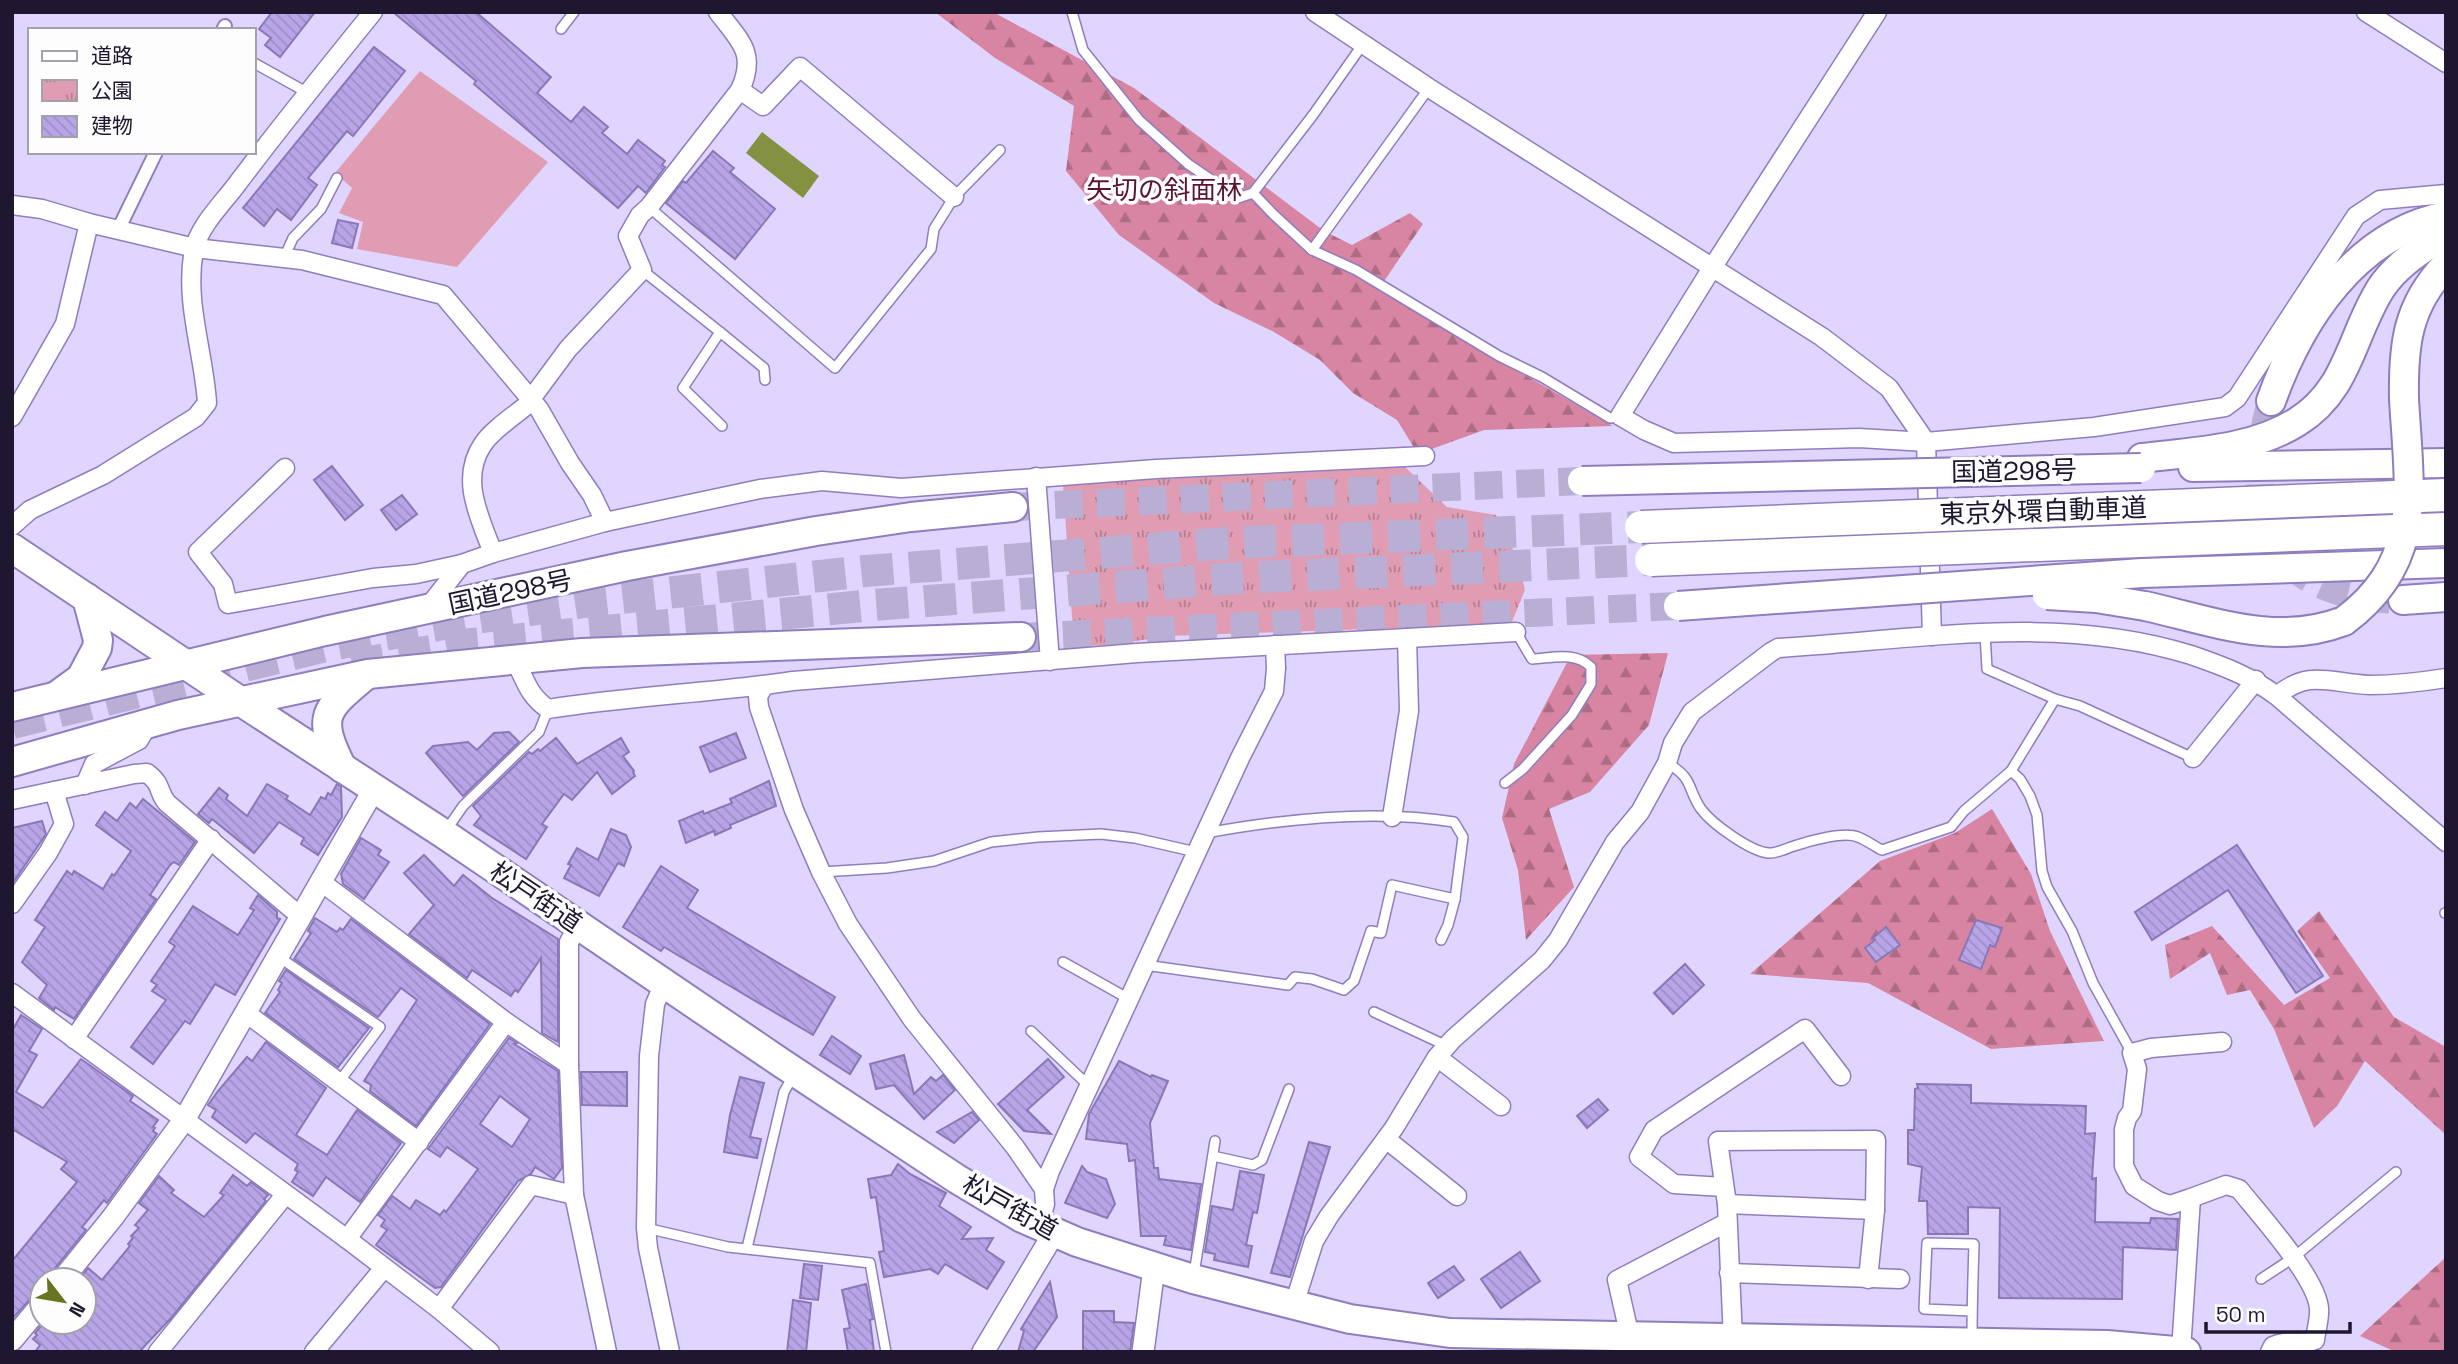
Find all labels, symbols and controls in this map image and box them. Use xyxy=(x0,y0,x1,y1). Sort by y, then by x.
legend xyxy=(28,28,256,154)
text: 道路 xyxy=(91,42,133,69)
text: 公園 xyxy=(91,77,133,104)
text: 建物 xyxy=(91,112,133,139)
park label: 矢切の斜面林 xyxy=(1086,173,1242,207)
street label: 国道298号 xyxy=(1951,453,2077,489)
street label: 東京外環自動車道 xyxy=(1938,490,2148,532)
street label: 国道298号 xyxy=(445,562,575,622)
street label: 松戸街道 xyxy=(483,854,589,940)
street label: 松戸街道 xyxy=(956,1167,1064,1247)
north arrow xyxy=(28,1266,98,1336)
scale bar xyxy=(2206,1290,2350,1334)
text: N xyxy=(63,1298,91,1321)
text: 50 m xyxy=(2216,1301,2266,1328)

